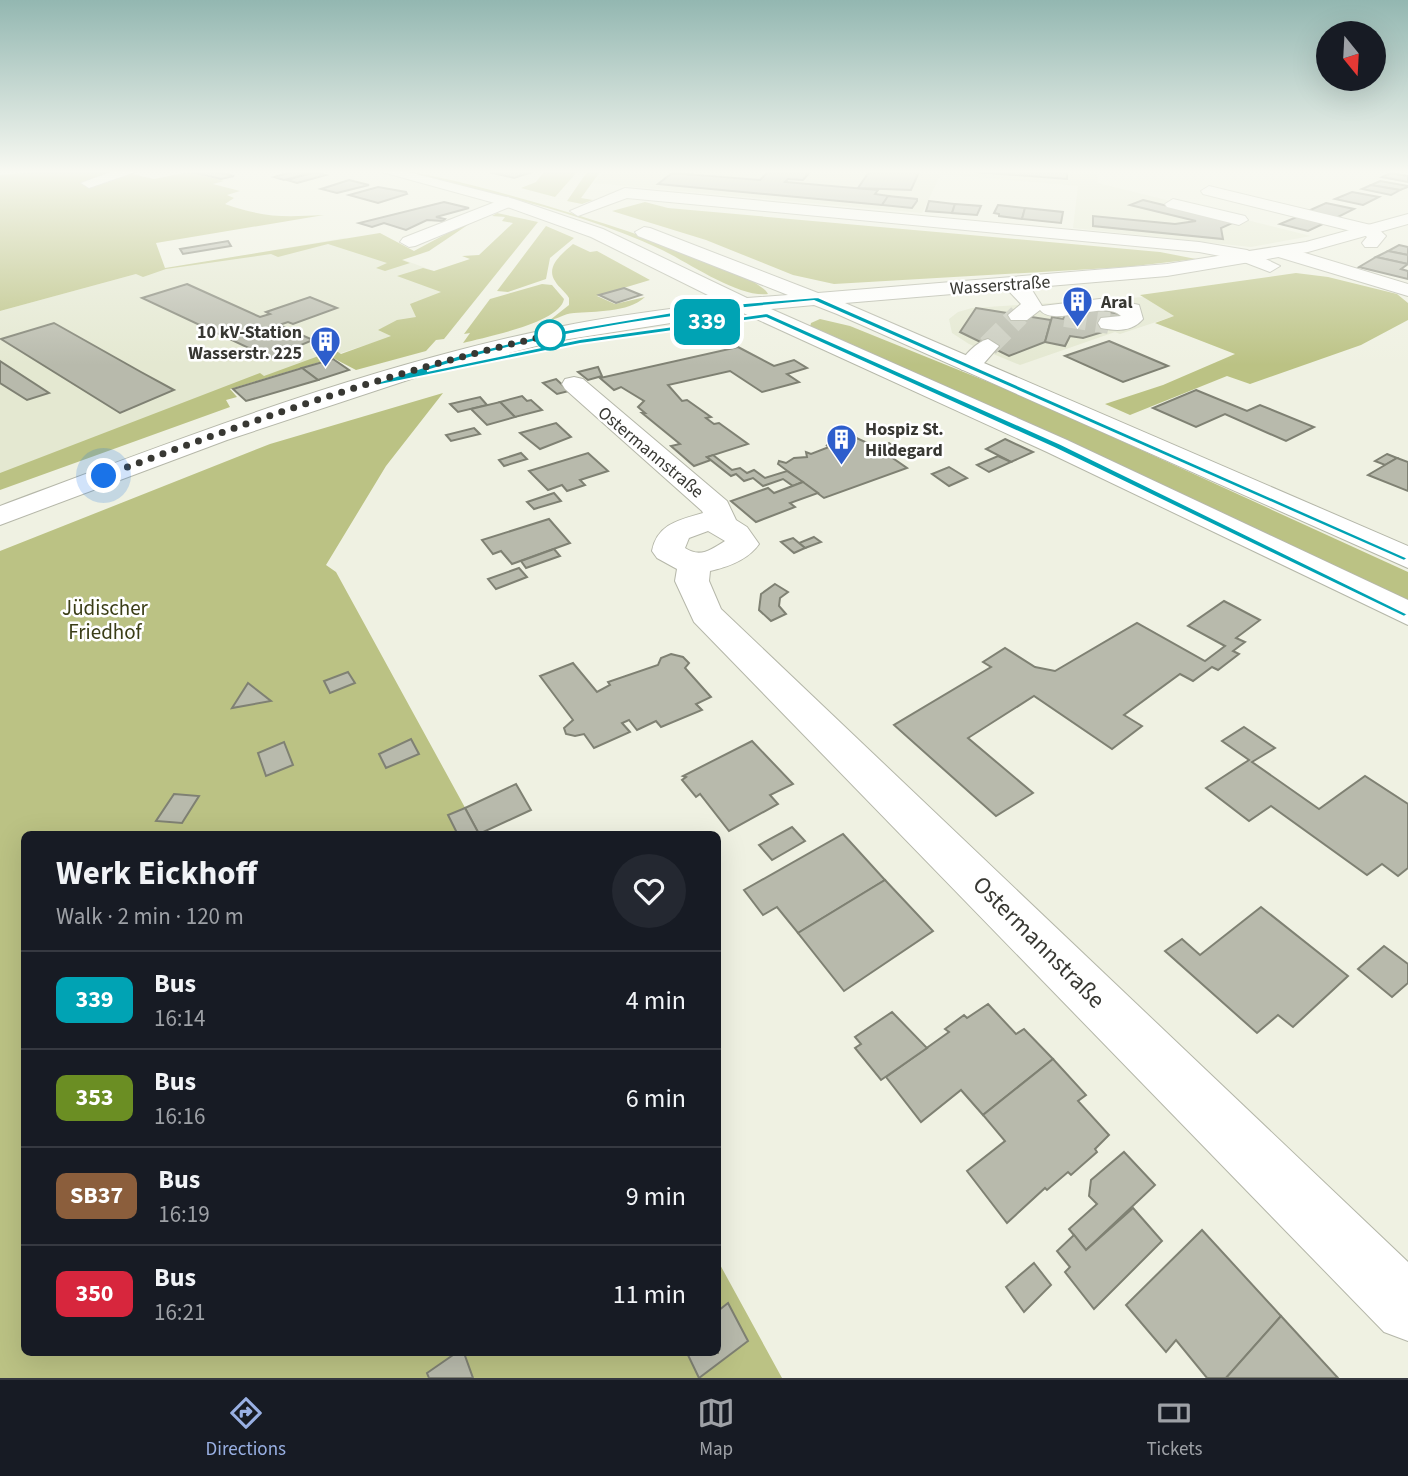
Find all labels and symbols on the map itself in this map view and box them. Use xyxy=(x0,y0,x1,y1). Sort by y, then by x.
north arrow xyxy=(1316,21,1386,91)
street label: Wasserstraße xyxy=(949,270,1051,301)
building icon: Aral xyxy=(1061,285,1095,329)
place label: Aral xyxy=(1100,290,1133,315)
line badge: 339 xyxy=(667,299,747,345)
place label: 10 kV-Station Wasserstr. 225 xyxy=(188,320,302,366)
unlabelled marker xyxy=(535,320,565,350)
building icon: 10 kV-Station Wasserstr. 225 xyxy=(308,325,342,369)
street label: Ostermannstraße xyxy=(592,401,709,504)
place label: Hospiz St. Hildegard xyxy=(865,417,944,463)
building icon: Hospiz St. Hildegard xyxy=(825,422,859,466)
your location xyxy=(86,458,121,493)
park label: Jüdischer Friedhof xyxy=(62,593,149,647)
street label: Ostermannstraße xyxy=(964,868,1113,1017)

